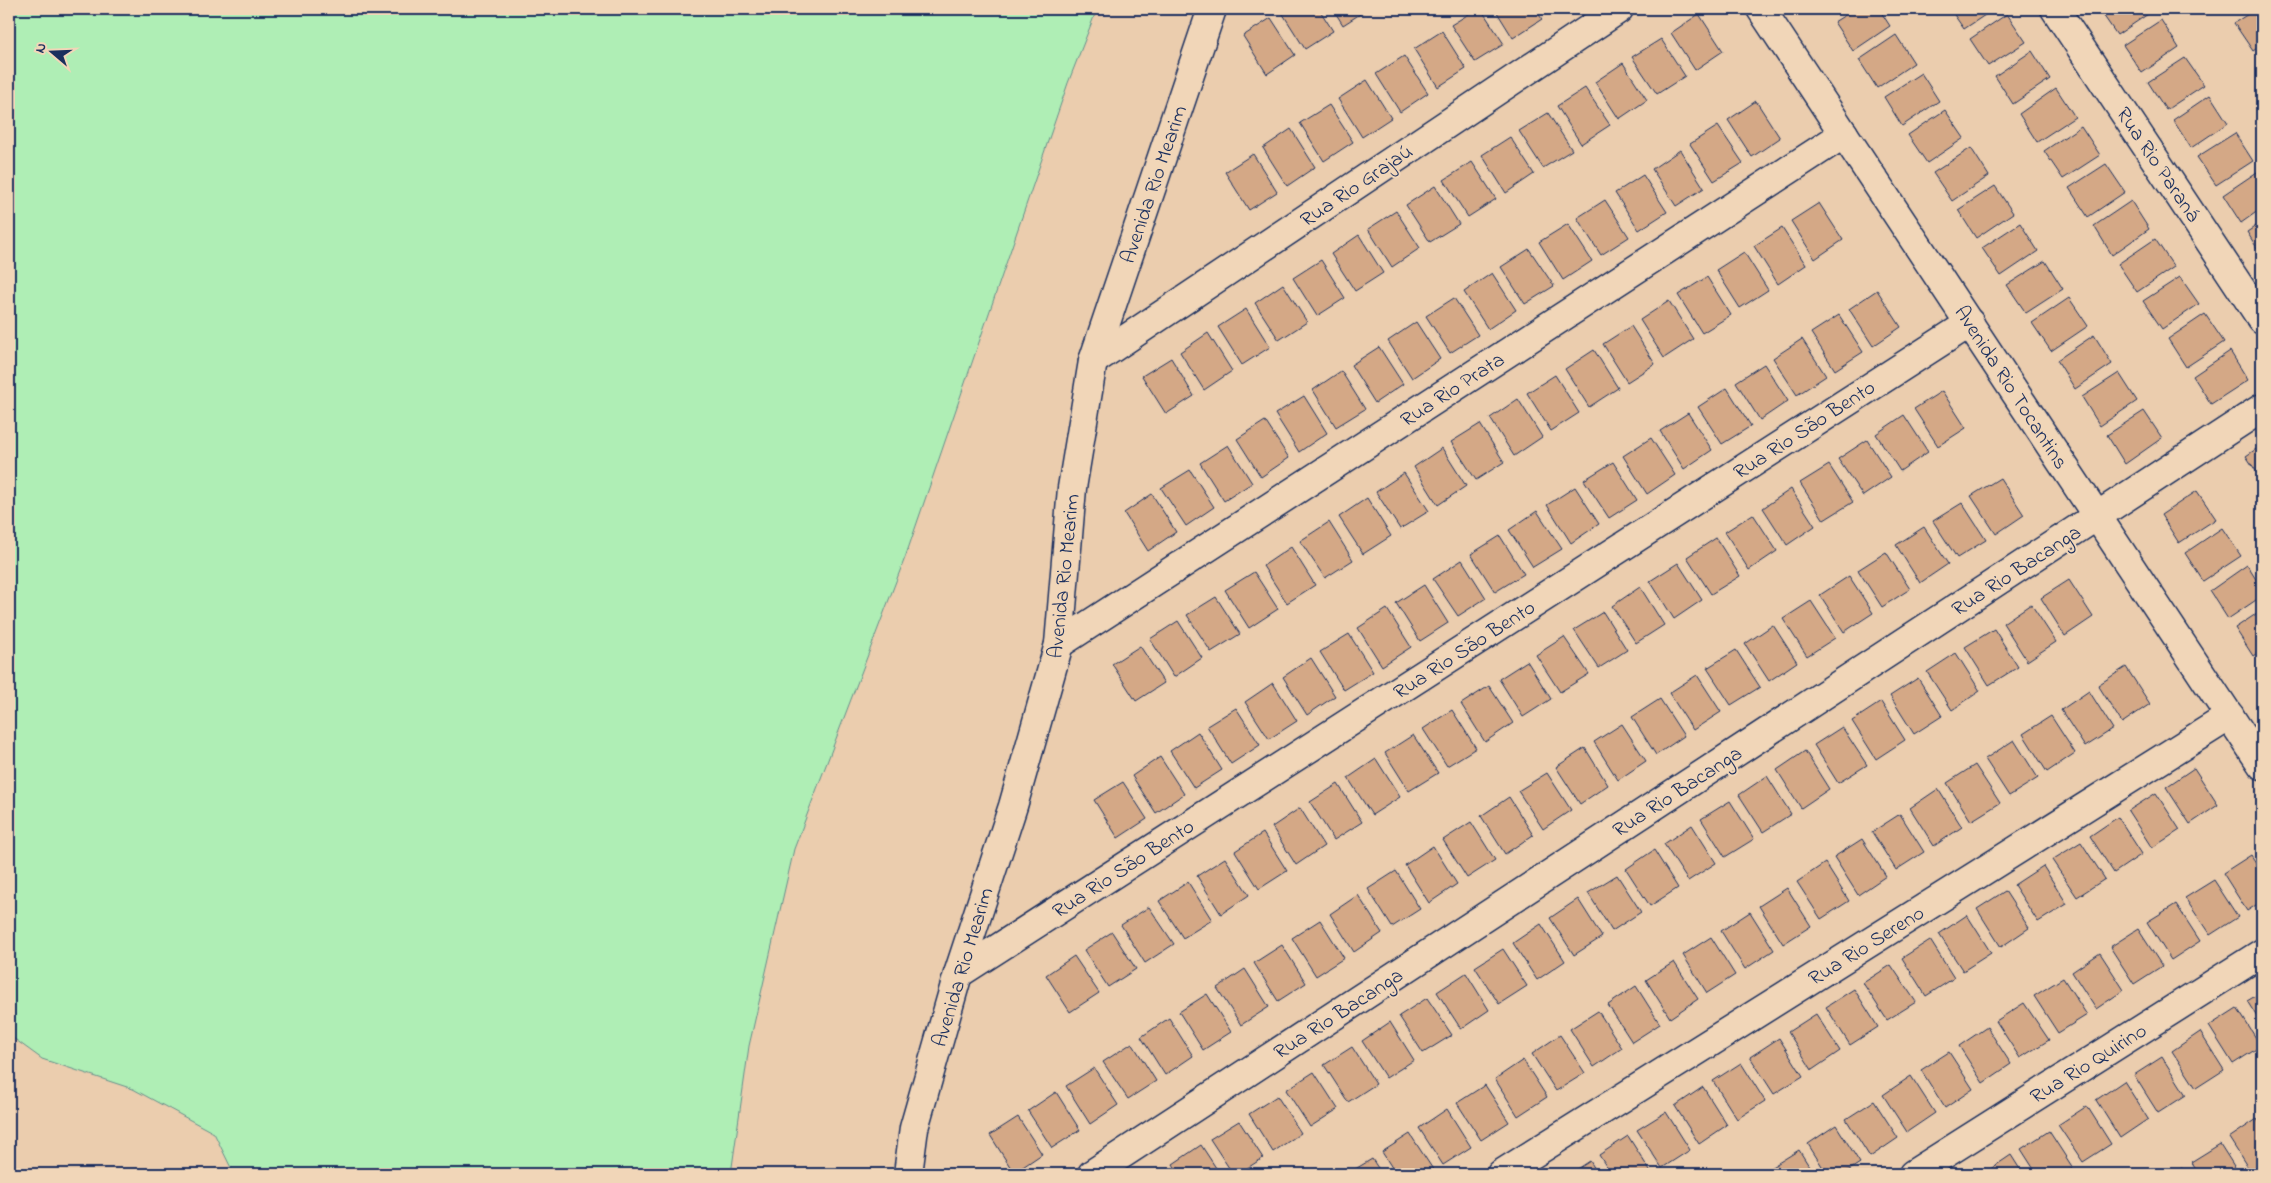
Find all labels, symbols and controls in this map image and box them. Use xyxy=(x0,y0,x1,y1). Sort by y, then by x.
north arrow xyxy=(28,28,78,78)
text: N xyxy=(30,40,53,56)
street label: Avenida Rio Mearim xyxy=(1114,102,1196,268)
street label: Rua Rio Paraná xyxy=(2108,102,2207,229)
street label: Rua Rio Grajaú xyxy=(1295,138,1420,236)
street label: Avenida Rio Tocantins xyxy=(1946,300,2075,476)
street label: Rua Rio Prata xyxy=(1395,346,1511,436)
street label: Rua Rio São Bento xyxy=(1728,373,1882,488)
street label: Avenida Rio Mearim xyxy=(1041,492,1089,660)
street label: Rua Rio Bacanga xyxy=(1946,519,2089,627)
street label: Rua Rio São Bento xyxy=(1388,593,1542,708)
street label: Rua Rio Bacanga xyxy=(1607,740,1750,848)
street label: Rua Rio São Bento xyxy=(1047,812,1201,927)
street label: Avenida Rio Mearim xyxy=(925,884,1002,1051)
street label: Rua Rio Sereno xyxy=(1803,899,1931,994)
street label: Rua Rio Bacanga xyxy=(1268,962,1411,1070)
street label: Rua Rio Quirino xyxy=(2025,1017,2153,1113)

